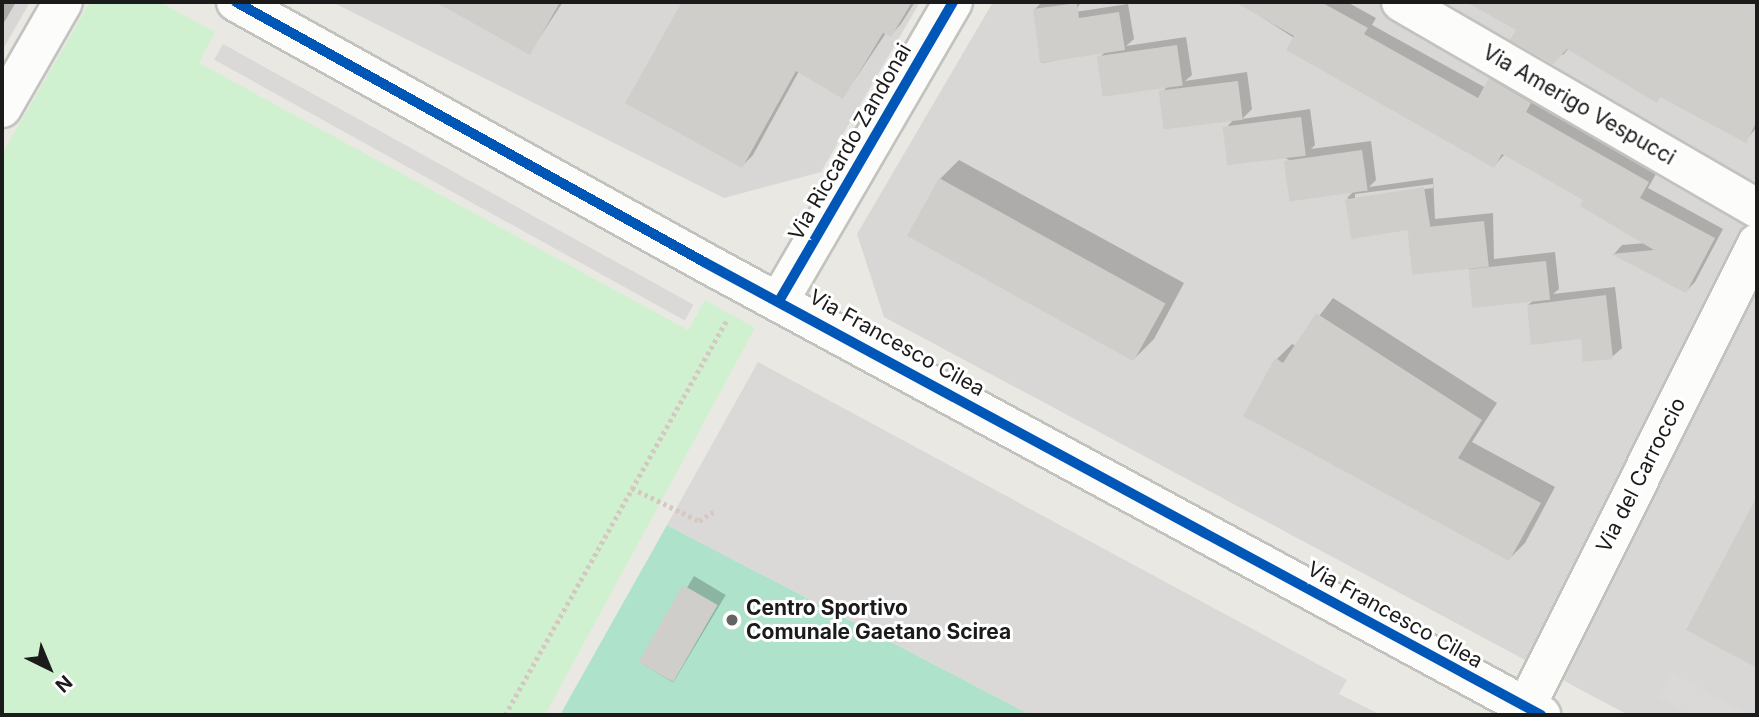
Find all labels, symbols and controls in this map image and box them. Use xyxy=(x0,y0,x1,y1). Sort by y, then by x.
street label: Via Riccardo Zandonai xyxy=(783,39,917,245)
street label: Via Amerigo Vespucci xyxy=(1478,40,1680,170)
street label: Via Francesco Cilea xyxy=(805,284,989,402)
street label: Via del Carroccio xyxy=(1591,393,1691,557)
street label: Via Francesco Cilea xyxy=(1303,556,1487,674)
place label: Centro Sportivo Comunale Gaetano Scirea xyxy=(746,595,1011,645)
marker: Centro Sportivo Comunale Gaetano Scirea xyxy=(724,612,740,628)
north arrow xyxy=(14,633,84,703)
text: N xyxy=(51,670,77,697)

